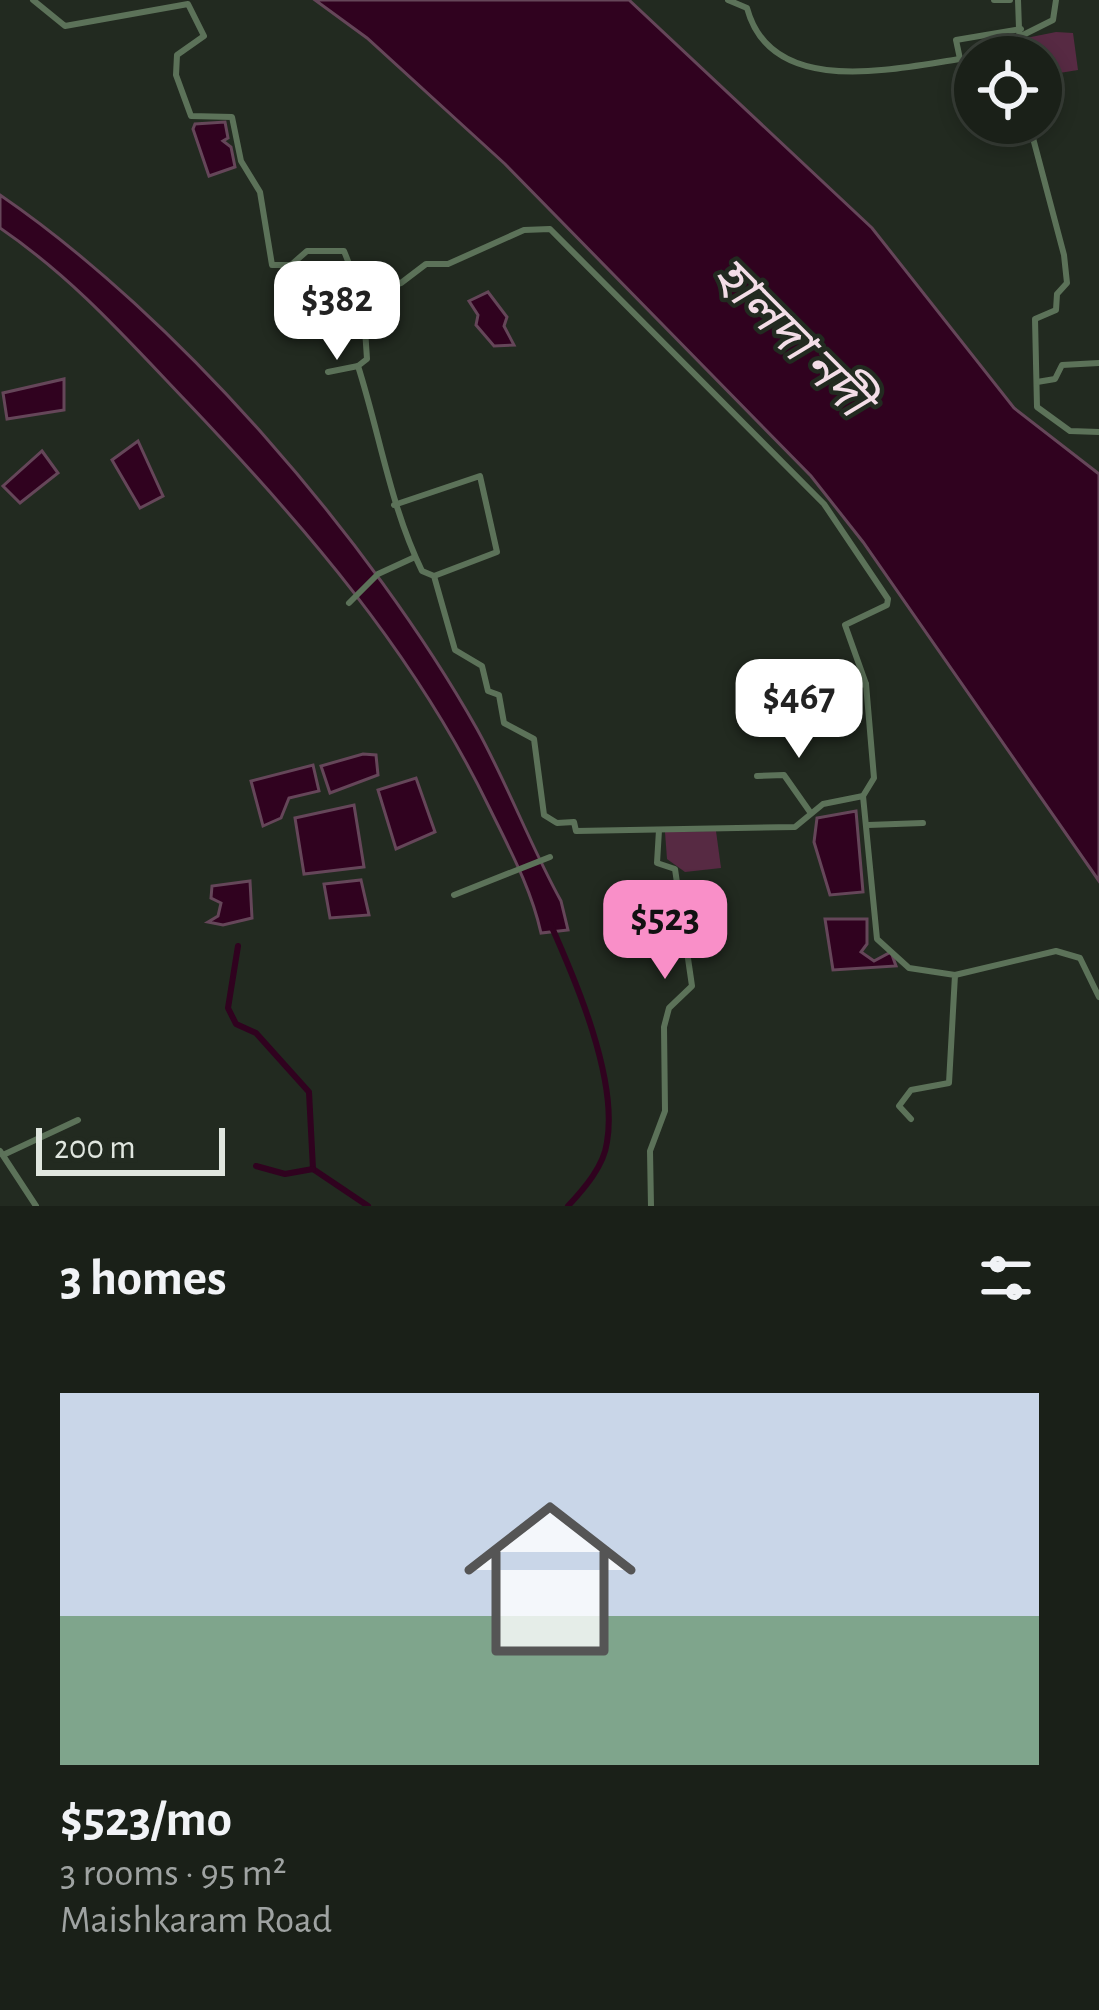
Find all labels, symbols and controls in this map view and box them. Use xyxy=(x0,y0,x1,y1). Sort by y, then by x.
map controls xyxy=(954,36,1062,144)
button: locate xyxy=(954,36,1062,144)
water label: হালদা নদী xyxy=(702,245,890,433)
pin: $382 xyxy=(266,261,408,363)
text: $382 xyxy=(301,280,373,319)
pin: $467 xyxy=(728,659,870,761)
text: $467 xyxy=(763,678,835,717)
pin: $523 xyxy=(594,880,736,982)
text: $523 xyxy=(630,899,700,938)
scale bar xyxy=(36,1122,225,1175)
text: 200 m xyxy=(54,1132,136,1165)
icon: filters xyxy=(973,1245,1039,1311)
text: 3 homes xyxy=(60,1253,227,1304)
icon: home xyxy=(442,1471,658,1687)
text: $523/mo xyxy=(60,1794,232,1845)
text: 3 rooms · 95 m² xyxy=(60,1854,286,1893)
text: Maishkaram Road xyxy=(60,1901,332,1940)

